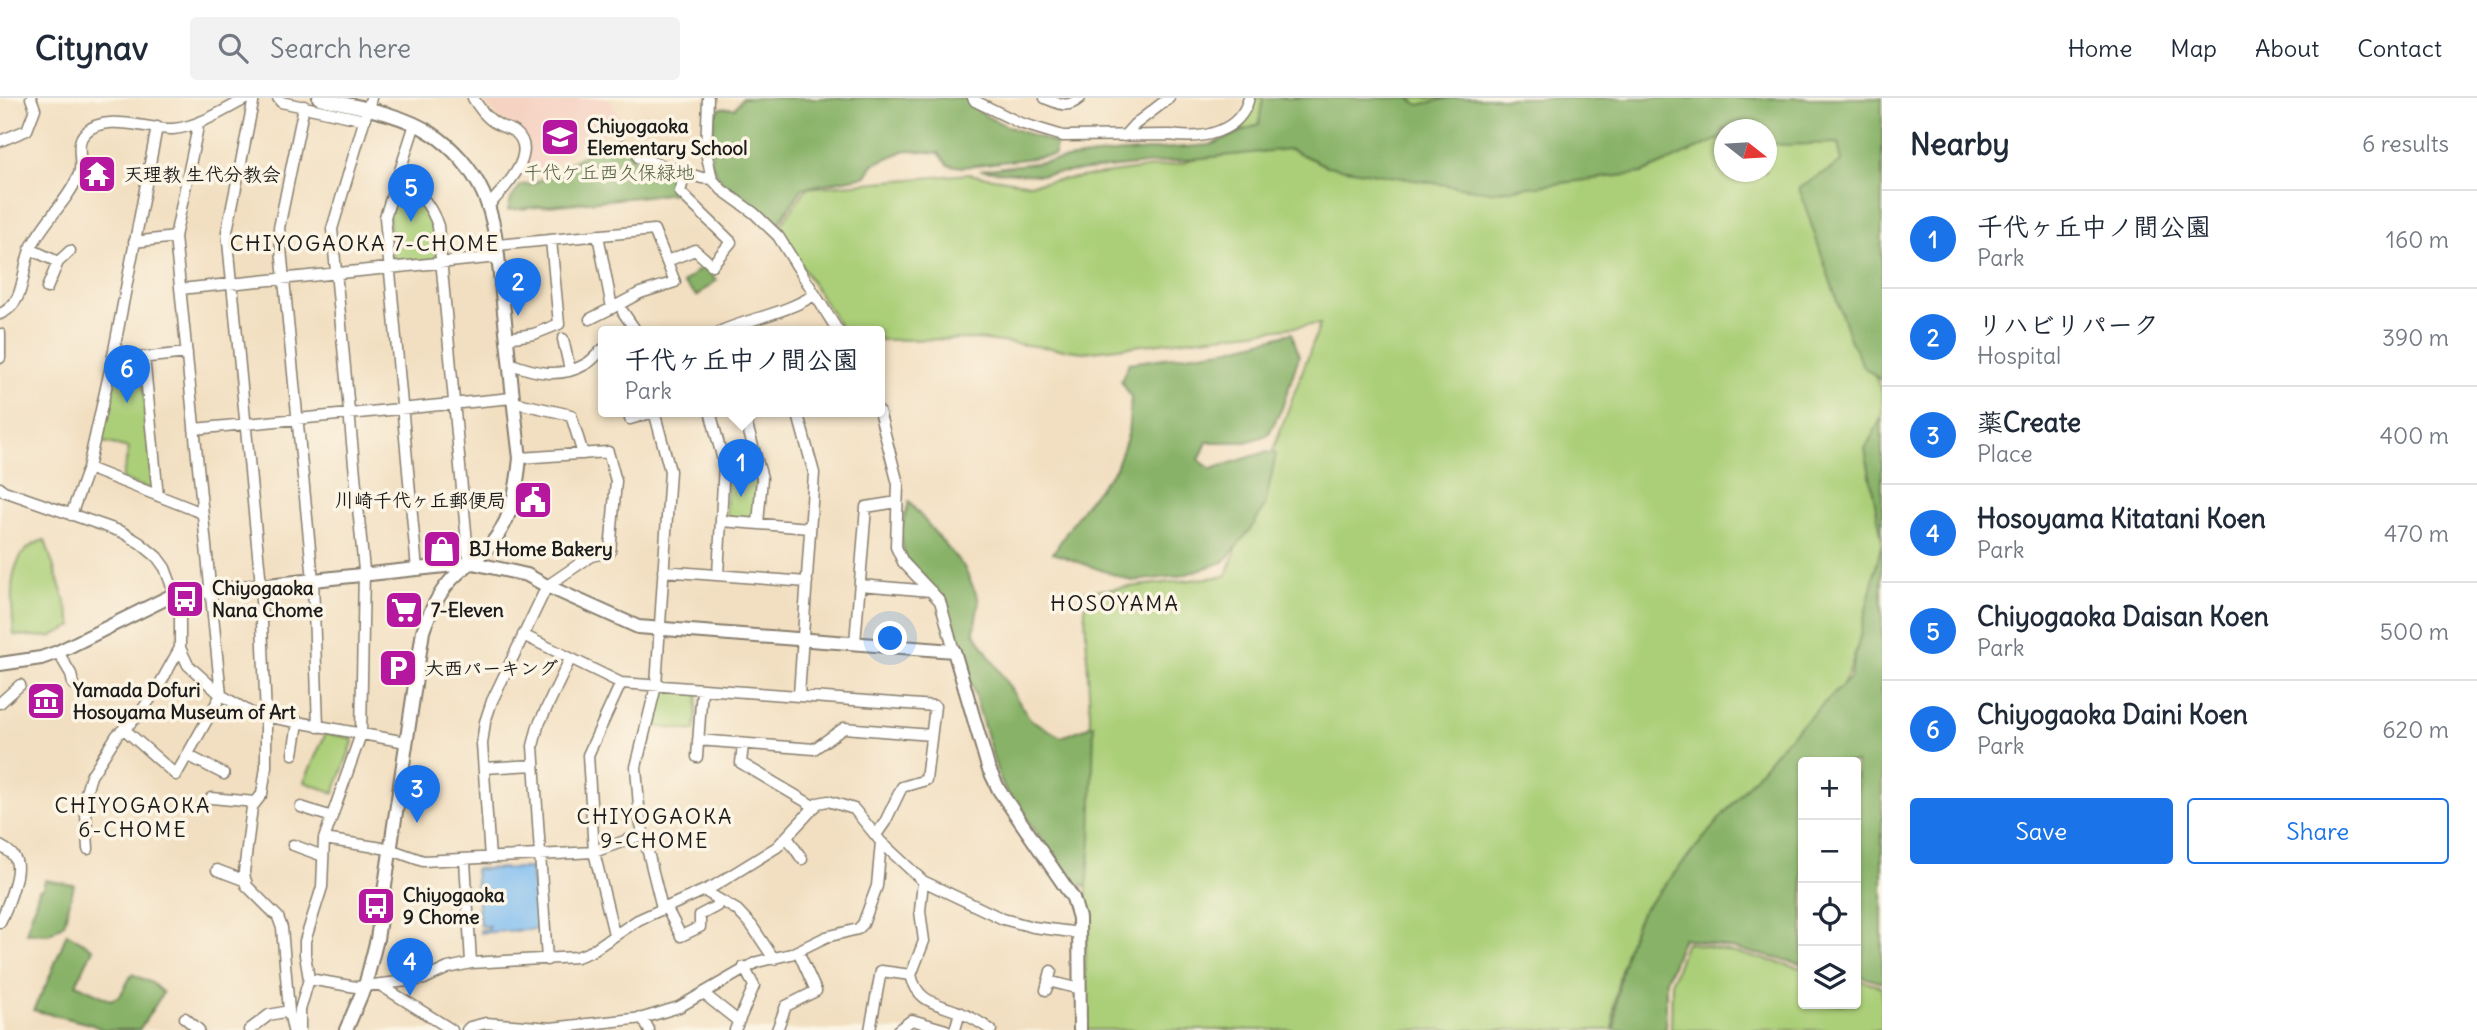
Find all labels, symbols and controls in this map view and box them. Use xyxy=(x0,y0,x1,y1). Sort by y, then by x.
search box xyxy=(190,17,680,80)
text: Citynav xyxy=(35,27,148,69)
icon: search xyxy=(214,29,252,67)
text: Search here xyxy=(270,32,411,65)
text: Home xyxy=(2068,33,2132,63)
text: Map xyxy=(2170,33,2217,63)
text: About xyxy=(2255,33,2319,63)
text: Contact xyxy=(2357,33,2442,63)
place label: Chiyogaoka Elementary School xyxy=(587,114,748,160)
school or university icon: Chiyogaoka Elementary School xyxy=(539,116,581,158)
north arrow xyxy=(1714,119,1777,182)
text: Nearby xyxy=(1910,125,2010,163)
text: 6 results xyxy=(2362,129,2449,158)
temple icon: 天理教 生代分教会 xyxy=(76,153,118,195)
park label: 千代ケ丘西久保緑地 xyxy=(523,160,695,184)
place label: 天理教 生代分教会 xyxy=(124,162,281,186)
pin: 5 xyxy=(388,164,434,222)
text: 千代ヶ丘中ノ間公園 xyxy=(1977,210,2211,243)
text: 1 xyxy=(1928,225,1938,254)
text: 160 m xyxy=(2386,225,2449,254)
district label: CHIYOGAOKA 7-CHOME xyxy=(230,230,500,257)
text: Park xyxy=(1977,243,2025,272)
pin: 2 xyxy=(495,258,541,316)
text: リハビリパーク xyxy=(1977,308,2159,341)
text: 2 xyxy=(1927,323,1939,352)
text: 390 m xyxy=(2382,323,2449,352)
popup xyxy=(598,326,885,417)
text: Hospital xyxy=(1977,341,2061,370)
text: 千代ヶ丘中ノ間公園 xyxy=(624,343,859,376)
pin: 6 xyxy=(104,345,150,403)
text: Park xyxy=(624,376,672,405)
text: 薬Create xyxy=(1977,406,2081,439)
text: 3 xyxy=(1926,421,1940,450)
text: 400 m xyxy=(2380,421,2449,450)
pin: 1 xyxy=(718,439,764,497)
text: Place xyxy=(1977,439,2033,468)
public building icon: 川崎千代ヶ丘郵便局 xyxy=(512,479,554,521)
place label: 川崎千代ヶ丘郵便局 xyxy=(335,488,506,512)
text: Hosoyama Kitatani Koen xyxy=(1977,502,2266,535)
text: 4 xyxy=(1926,519,1940,548)
text: 470 m xyxy=(2384,519,2449,548)
shop icon: BJ Home Bakery xyxy=(421,528,463,570)
text: Park xyxy=(1977,535,2025,564)
place label: BJ Home Bakery xyxy=(469,537,613,561)
place label: Chiyogaoka Nana Chome xyxy=(212,576,323,622)
bus stop icon: Chiyogaoka Nana Chome xyxy=(164,578,206,620)
supermarket icon: 7-Eleven xyxy=(383,589,425,631)
district label: HOSOYAMA xyxy=(1050,590,1180,617)
place label: 7-Eleven xyxy=(431,598,504,622)
text: Chiyogaoka Daisan Koen xyxy=(1977,600,2269,633)
text: 5 xyxy=(1926,617,1940,646)
text: 500 m xyxy=(2380,617,2449,646)
your location xyxy=(873,621,907,655)
text: Park xyxy=(1977,633,2025,662)
parking icon: 大西パーキング xyxy=(377,647,419,689)
place label: 大西パーキング xyxy=(425,656,558,680)
place label: Yamada Dofuri Hosoyama Museum of Art xyxy=(72,678,296,724)
museum icon: Yamada Dofuri Hosoyama Museum of Art xyxy=(25,680,67,722)
text: Chiyogaoka Daini Koen xyxy=(1977,698,2248,731)
text: 6 xyxy=(1926,715,1940,744)
text: 620 m xyxy=(2382,715,2449,744)
text: Park xyxy=(1977,731,2025,760)
map controls xyxy=(1798,757,1861,1009)
button: + xyxy=(1798,757,1861,820)
pin: 3 xyxy=(394,765,440,823)
district label: CHIYOGAOKA 6-CHOME xyxy=(55,792,211,843)
button: Save xyxy=(1910,798,2173,864)
button: Share xyxy=(2187,798,2449,864)
district label: CHIYOGAOKA 9-CHOME xyxy=(577,803,733,854)
button: − xyxy=(1798,820,1861,883)
place label: Chiyogaoka 9 Chome xyxy=(403,883,505,929)
button: locate xyxy=(1798,883,1861,946)
bus stop icon: Chiyogaoka 9 Chome xyxy=(355,885,397,927)
pin: 4 xyxy=(387,938,433,996)
button: layers xyxy=(1798,946,1861,1009)

